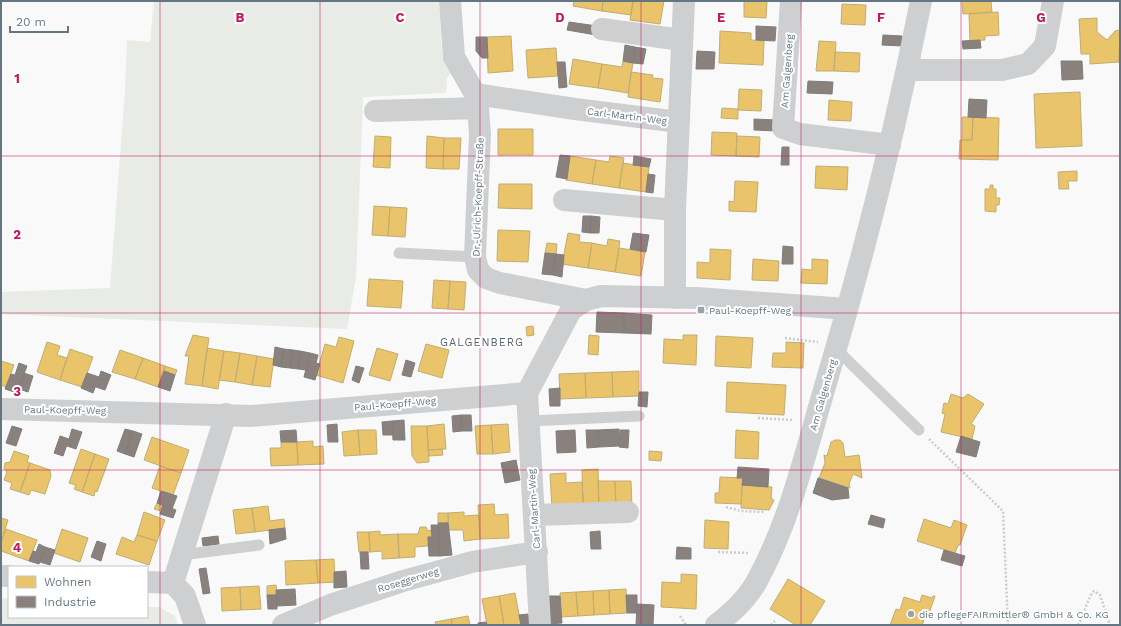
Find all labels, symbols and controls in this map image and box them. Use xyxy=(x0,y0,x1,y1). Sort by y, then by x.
scale bar xyxy=(10,8,68,34)
text: B xyxy=(236,10,245,25)
text: C xyxy=(396,10,405,25)
text: D xyxy=(555,10,565,25)
text: E xyxy=(717,10,725,25)
text: F xyxy=(877,10,885,25)
text: G xyxy=(1036,10,1046,25)
text: 20 m xyxy=(16,15,46,29)
street label: Am Galgenberg xyxy=(779,33,795,108)
text: 1 xyxy=(14,71,20,86)
street label: Carl-Martin-Weg xyxy=(586,106,668,126)
street label: Dr.-Ulrich-Koepff-Straße xyxy=(470,137,486,257)
text: 2 xyxy=(13,227,21,242)
marker: Paul-Koepff-Weg xyxy=(696,305,706,315)
place label: Paul-Koepff-Weg xyxy=(709,305,792,316)
district label: GALGENBERG xyxy=(440,336,524,349)
street label: Am Galgenberg xyxy=(808,357,839,432)
text: 3 xyxy=(13,384,21,399)
street label: Paul-Koepff-Weg xyxy=(354,395,437,413)
street label: Paul-Koepff-Weg xyxy=(24,404,107,416)
street label: Carl-Martin-Weg xyxy=(526,468,542,549)
text: 4 xyxy=(13,540,22,555)
street label: Roseggerweg xyxy=(376,565,441,595)
legend xyxy=(8,566,148,618)
text: Wohnen xyxy=(44,575,92,589)
text: Industrie xyxy=(44,595,96,609)
marker: die pflegeFAIRmittler® GmbH & Co. KG xyxy=(906,609,916,619)
place label: die pflegeFAIRmittler® GmbH & Co. KG xyxy=(919,609,1109,620)

